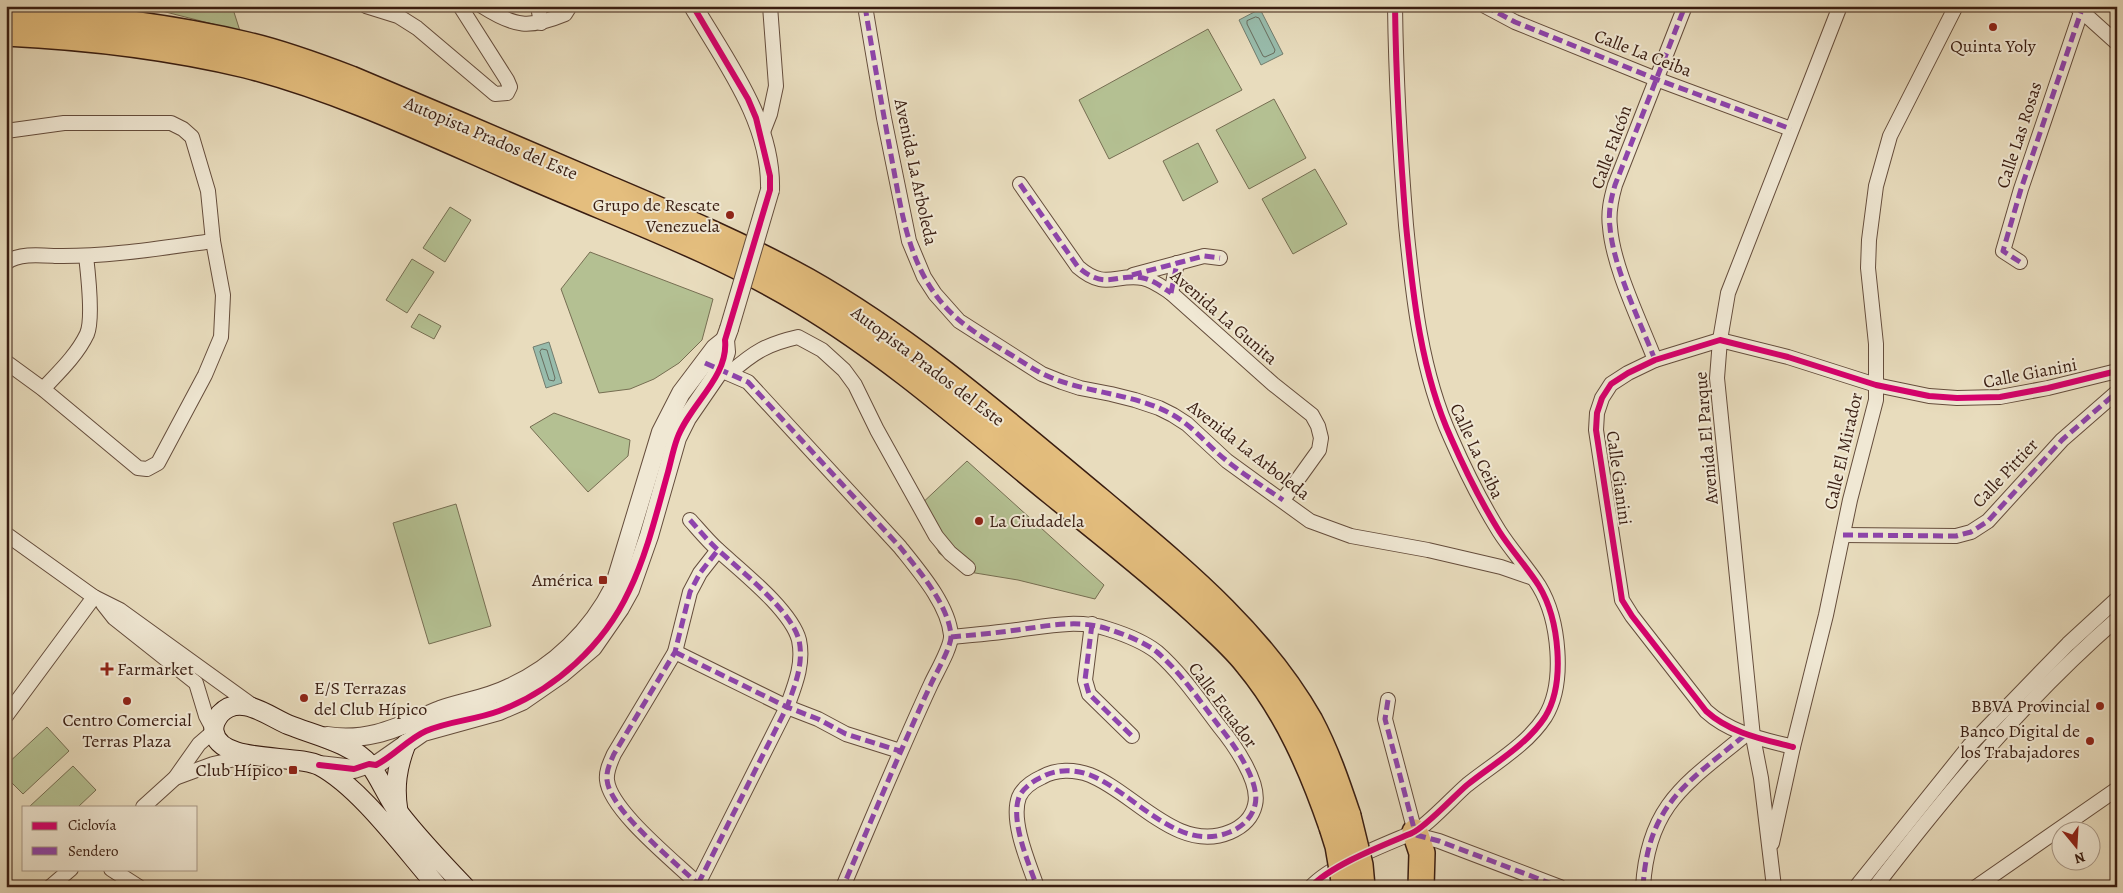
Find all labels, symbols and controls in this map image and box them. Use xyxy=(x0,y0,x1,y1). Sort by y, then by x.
marker: Quinta Yoly xyxy=(1987,21,1999,33)
street label: Calle La Ceiba xyxy=(1591,23,1696,83)
place label: Quinta Yoly xyxy=(1950,34,2037,58)
street label: Calle Las Rosas xyxy=(1990,79,2048,191)
street label: Autopista Prados del Este xyxy=(400,90,581,185)
street label: Avenida La Arboleda xyxy=(889,96,943,248)
street label: Calle Falcón xyxy=(1585,102,1637,192)
place label: Grupo de Rescate Venezuela xyxy=(593,193,721,238)
marker: Grupo de Rescate Venezuela xyxy=(724,209,736,221)
street label: Avenida La Gunita xyxy=(1165,263,1283,370)
street label: Autopista Prados del Este xyxy=(846,300,1010,432)
street label: Calle Gianini xyxy=(1981,352,2079,394)
street label: Avenida El Parque xyxy=(1688,371,1724,506)
street label: Calle El Mirador xyxy=(1818,390,1868,512)
street label: Avenida La Arboleda xyxy=(1182,394,1316,506)
street label: Calle La Ceiba xyxy=(1444,399,1510,503)
street label: Calle Gianini xyxy=(1601,429,1637,527)
street label: Calle Pittier xyxy=(1967,433,2043,513)
place label: La Ciudadela xyxy=(989,509,1085,533)
marker: La Ciudadela xyxy=(973,515,985,527)
place label: América xyxy=(531,568,594,592)
marker: América xyxy=(597,574,609,586)
place label: Farmarket xyxy=(117,657,194,681)
street label: Calle Ecuador xyxy=(1183,657,1263,753)
marker: Farmarket xyxy=(101,663,113,675)
place label: E/S Terrazas del Club Hípico xyxy=(314,676,427,721)
marker: E/S Terrazas del Club Hípico xyxy=(298,692,310,704)
place label: BBVA Provincial xyxy=(1971,694,2091,718)
marker: Centro Comercial Terras Plaza xyxy=(121,695,133,707)
marker: BBVA Provincial xyxy=(2094,700,2106,712)
place label: Centro Comercial Terras Plaza xyxy=(62,708,192,753)
place label: Banco Digital de los Trabajadores xyxy=(1959,719,2080,764)
marker: Banco Digital de los Trabajadores xyxy=(2084,735,2096,747)
place label: Club Hípico xyxy=(196,758,283,782)
marker: Club Hípico xyxy=(287,764,299,776)
legend xyxy=(22,806,198,870)
text: Ciclovía xyxy=(68,815,116,835)
north arrow xyxy=(2050,820,2100,870)
text: Sendero xyxy=(68,841,118,861)
text: N xyxy=(2072,847,2088,868)

